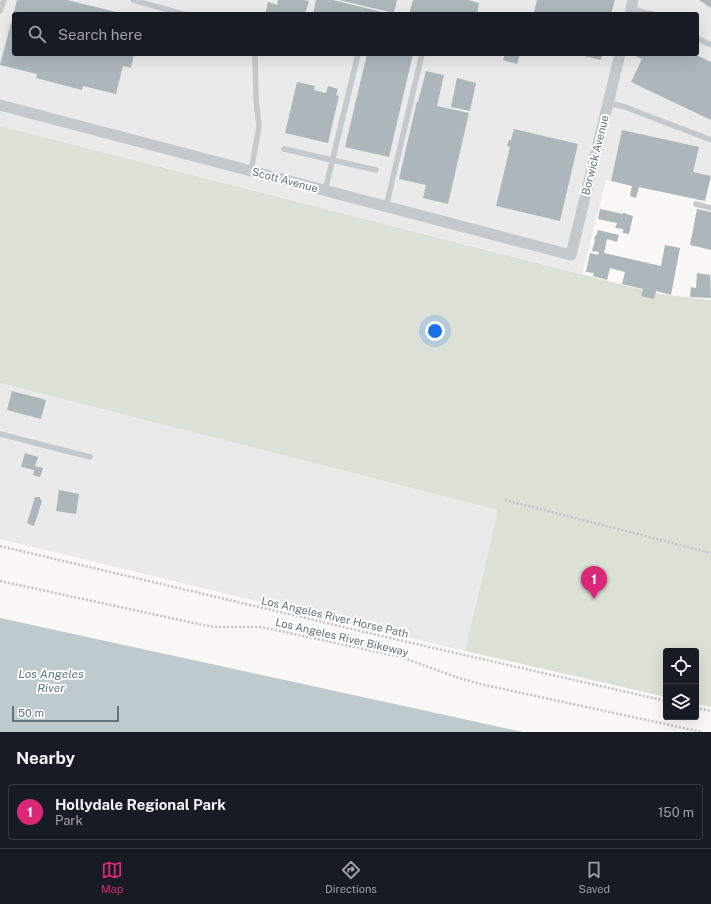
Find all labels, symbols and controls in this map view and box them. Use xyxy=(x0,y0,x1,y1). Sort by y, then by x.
search box xyxy=(12,12,699,56)
icon: search xyxy=(26,23,48,45)
text: Search here xyxy=(58,26,142,43)
street label: Borwick Avenue xyxy=(579,114,611,196)
street label: Scott Avenue xyxy=(251,165,319,195)
your location xyxy=(425,321,445,341)
pin: 1 xyxy=(581,566,607,599)
street label: Los Angeles River Horse Path xyxy=(260,594,410,640)
street label: Los Angeles River Bikeway xyxy=(274,616,410,658)
map controls xyxy=(663,648,699,720)
button: locate xyxy=(663,648,699,684)
water label: Los Angeles River xyxy=(18,667,84,695)
button: layers xyxy=(663,684,699,720)
scale bar xyxy=(12,704,119,723)
text: 50 m xyxy=(18,707,44,719)
text: Nearby xyxy=(16,748,75,768)
text: Hollydale Regional Park xyxy=(55,796,226,813)
text: 1 xyxy=(27,805,33,820)
text: 150 m xyxy=(658,805,694,820)
text: Park xyxy=(55,813,83,828)
tab: Map xyxy=(101,859,123,895)
tab: Directions xyxy=(325,859,377,895)
tab: Saved xyxy=(579,859,610,895)

